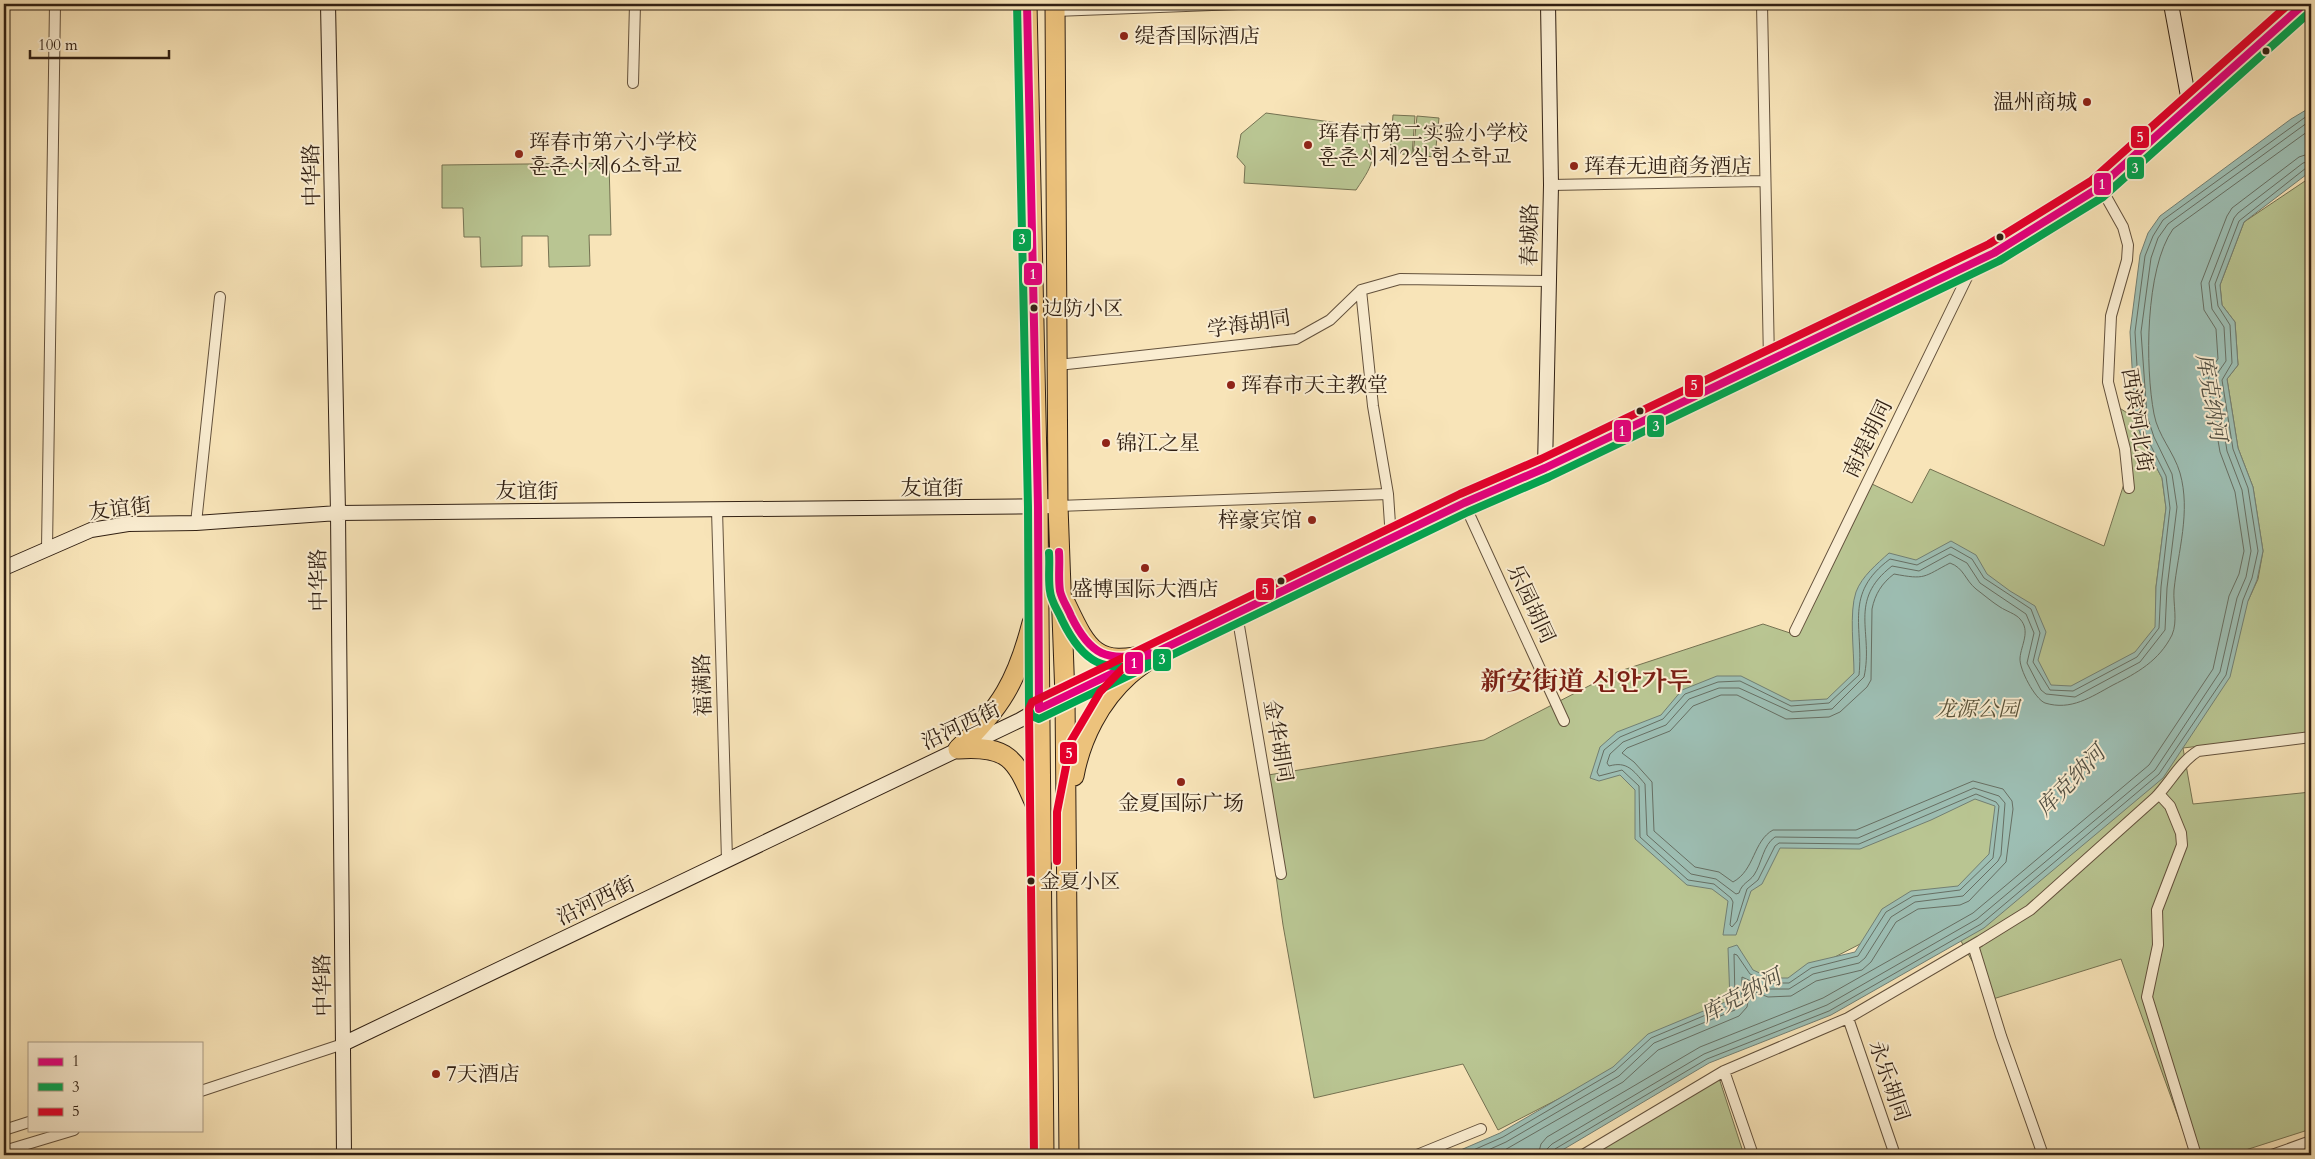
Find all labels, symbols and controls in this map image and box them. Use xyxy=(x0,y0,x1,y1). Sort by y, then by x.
place label: 缇香国际酒店 xyxy=(1134,22,1260,51)
scale bar xyxy=(30,28,169,60)
marker: 缇香国际酒店 xyxy=(1118,30,1130,42)
text: 100 m xyxy=(38,35,78,55)
unlabelled marker xyxy=(2261,46,2271,56)
place label: 温州商城 xyxy=(1993,88,2077,117)
marker: 温州商城 xyxy=(2081,96,2093,108)
place label: 珲春市第二实验小学校 훈춘시제2실험소학교 xyxy=(1318,119,1528,172)
line badge: 5 xyxy=(2130,125,2150,149)
place label: 珲春市第六小学校 훈춘시제6소학교 xyxy=(529,128,697,181)
text: 5 xyxy=(2136,128,2144,147)
marker: 珲春市第二实验小学校 훈춘시제2실험소학교 xyxy=(1302,139,1314,151)
street label: 中华路 xyxy=(297,143,327,207)
marker: 珲春市第六小学校 훈춘시제6소학교 xyxy=(513,148,525,160)
place label: 珲春无迪商务酒店 xyxy=(1584,152,1752,181)
line badge: 3 xyxy=(2126,156,2145,180)
text: 3 xyxy=(2131,159,2139,178)
marker: 珲春无迪商务酒店 xyxy=(1568,160,1580,172)
line badge: 1 xyxy=(2093,172,2112,196)
text: 1 xyxy=(2098,175,2106,194)
street label: 春城路 xyxy=(1515,203,1545,267)
line badge: 3 xyxy=(1012,228,1032,252)
text: 3 xyxy=(1018,230,1026,249)
unlabelled marker xyxy=(1995,232,2005,242)
line badge: 1 xyxy=(1023,262,1043,286)
text: 1 xyxy=(1029,265,1037,284)
place label: 边防小区 xyxy=(1043,295,1123,322)
marker: 边防小区 xyxy=(1029,303,1039,313)
street label: 学海胡同 xyxy=(1205,303,1293,345)
water label: 库克纳河 xyxy=(2189,351,2234,447)
street label: 西滨河北街 xyxy=(2114,366,2160,474)
place label: 珲春市天主教堂 xyxy=(1241,371,1388,400)
line badge: 5 xyxy=(1684,374,1704,398)
text: 5 xyxy=(1690,376,1698,395)
marker: 珲春市天主教堂 xyxy=(1225,379,1237,391)
street label: 南堤胡同 xyxy=(1837,395,1899,483)
unlabelled marker xyxy=(1635,406,1645,416)
line badge: 3 xyxy=(1646,414,1665,438)
text: 3 xyxy=(1652,417,1660,436)
line badge: 1 xyxy=(1613,419,1632,443)
text: 1 xyxy=(1618,422,1626,441)
place label: 锦江之星 xyxy=(1116,429,1200,458)
marker: 锦江之星 xyxy=(1100,437,1112,449)
street label: 友谊街 xyxy=(901,474,964,503)
street label: 友谊街 xyxy=(496,477,559,506)
street label: 友谊街 xyxy=(87,491,153,527)
place label: 梓豪宾馆 xyxy=(1218,506,1302,535)
marker: 梓豪宾馆 xyxy=(1306,514,1318,526)
street label: 中华路 xyxy=(304,548,334,612)
street label: 乐园胡同 xyxy=(1500,560,1562,648)
marker: 盛博国际大酒店 xyxy=(1139,562,1151,574)
place label: 盛博国际大酒店 xyxy=(1072,575,1219,604)
unlabelled marker xyxy=(1276,576,1286,586)
line badge: 5 xyxy=(1255,577,1275,601)
text: 5 xyxy=(1261,580,1269,599)
line badge: 3 xyxy=(1152,648,1172,672)
text: 3 xyxy=(1158,650,1166,669)
line badge: 1 xyxy=(1124,651,1144,675)
street label: 福满路 xyxy=(687,653,719,717)
text: 1 xyxy=(1130,654,1138,673)
district label: 新安街道 신안가두 xyxy=(1480,664,1692,699)
street label: 沿河西街 xyxy=(917,695,1005,757)
park label: 龙源公园 xyxy=(1935,695,2022,724)
street label: 金华胡同 xyxy=(1256,697,1300,785)
water label: 库克纳河 xyxy=(2030,736,2115,823)
line badge: 5 xyxy=(1059,741,1078,765)
text: 5 xyxy=(1065,744,1073,763)
marker: 金夏国际广场 xyxy=(1175,776,1187,788)
place label: 金夏国际广场 xyxy=(1118,789,1244,818)
place label: 金夏小区 xyxy=(1040,868,1120,895)
street label: 沿河西街 xyxy=(552,870,640,932)
marker: 金夏小区 xyxy=(1026,876,1036,886)
street label: 中华路 xyxy=(308,953,338,1017)
water label: 库克纳河 xyxy=(1695,960,1790,1030)
street label: 永乐胡同 xyxy=(1862,1037,1916,1125)
legend xyxy=(28,1042,202,1132)
text: 1 xyxy=(72,1051,80,1071)
place label: 7天酒店 xyxy=(446,1060,520,1089)
marker: 7天酒店 xyxy=(430,1068,442,1080)
text: 3 xyxy=(72,1077,80,1097)
text: 5 xyxy=(72,1101,80,1121)

